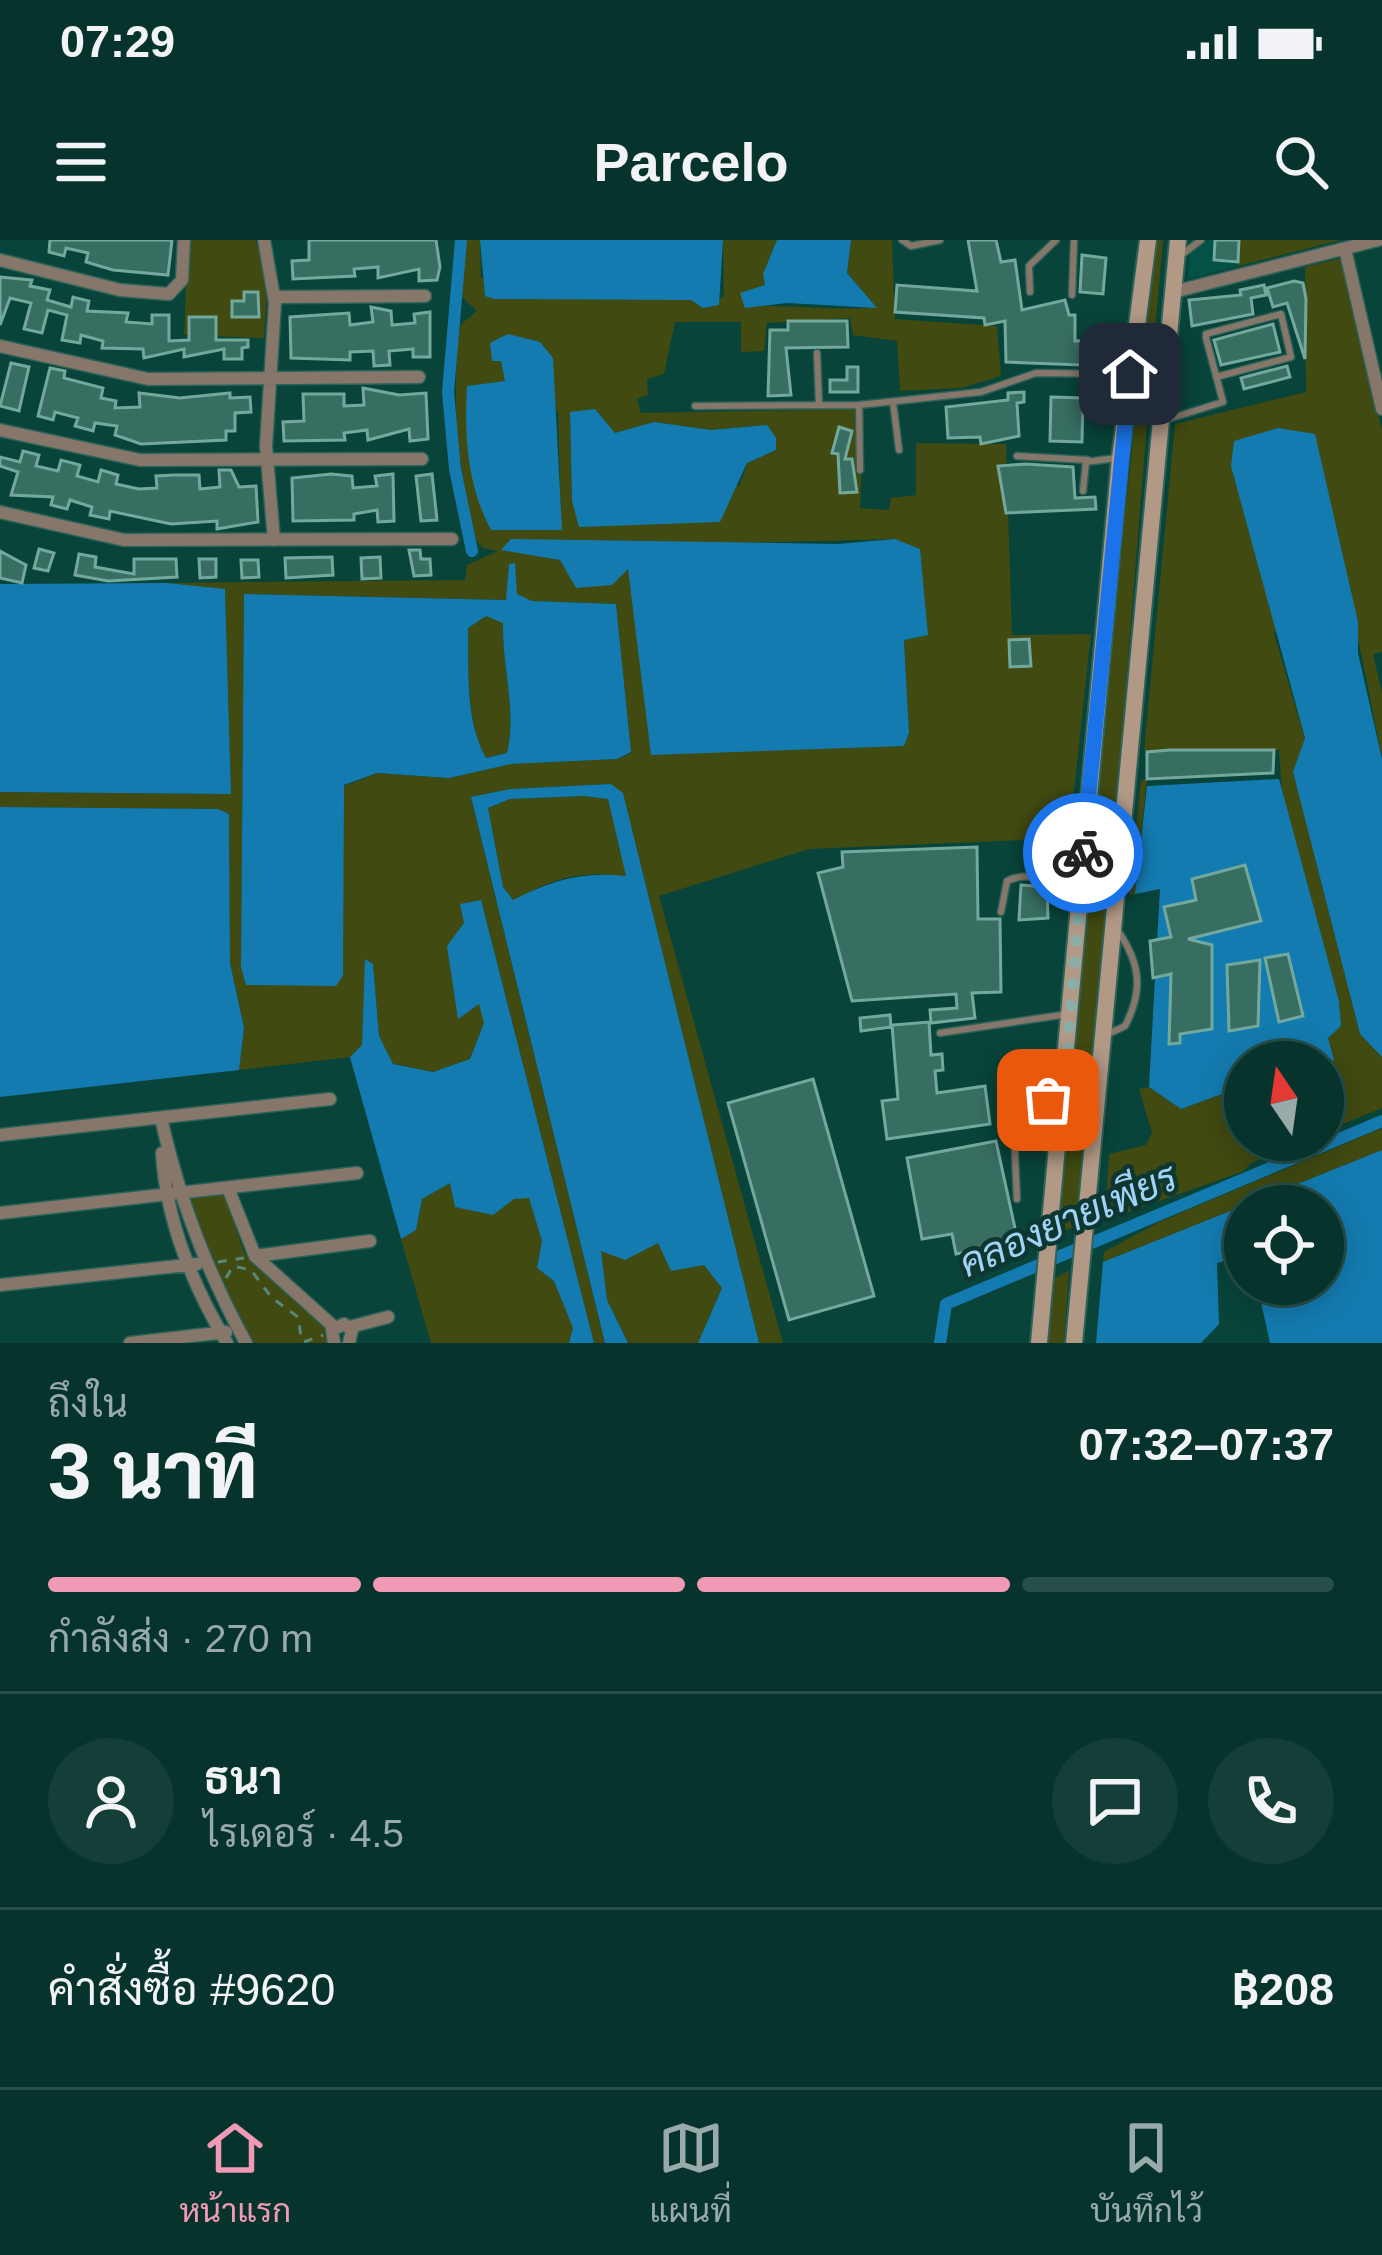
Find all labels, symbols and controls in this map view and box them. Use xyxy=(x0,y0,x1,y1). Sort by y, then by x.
text: 07:29 xyxy=(60,16,175,67)
icon: menu xyxy=(48,129,114,195)
icon: search xyxy=(1268,129,1334,195)
text: Parcelo xyxy=(593,132,789,192)
pin xyxy=(1079,323,1181,425)
icon: home xyxy=(1097,341,1163,407)
courier xyxy=(1023,793,1143,913)
icon: bike xyxy=(1050,820,1116,886)
north arrow xyxy=(1224,1041,1344,1161)
map controls xyxy=(1224,1041,1344,1305)
pin xyxy=(997,1049,1099,1151)
icon: bag xyxy=(1015,1067,1081,1133)
water label: คลองยายเพียร xyxy=(952,1153,1184,1285)
button: locate xyxy=(1224,1185,1344,1305)
text: ถึงใน xyxy=(48,1382,128,1425)
text: 07:32–07:37 xyxy=(1079,1419,1334,1470)
text: 3 นาที xyxy=(48,1427,258,1515)
text: กำลังส่ง · 270 m xyxy=(48,1617,313,1660)
button: person xyxy=(48,1738,174,1864)
button: chat xyxy=(1052,1738,1178,1864)
button: phone xyxy=(1208,1738,1334,1864)
text: ธนา xyxy=(204,1753,282,1804)
text: ไรเดอร์ · 4.5 xyxy=(204,1812,404,1855)
text: คำสั่งซื้อ #9620 xyxy=(48,1964,335,2015)
text: ฿208 xyxy=(1232,1964,1334,2015)
tab: หน้าแรก xyxy=(179,2115,291,2230)
tab: แผนที่ xyxy=(649,2115,732,2230)
tab: บันทึกไว้ xyxy=(1090,2115,1203,2230)

